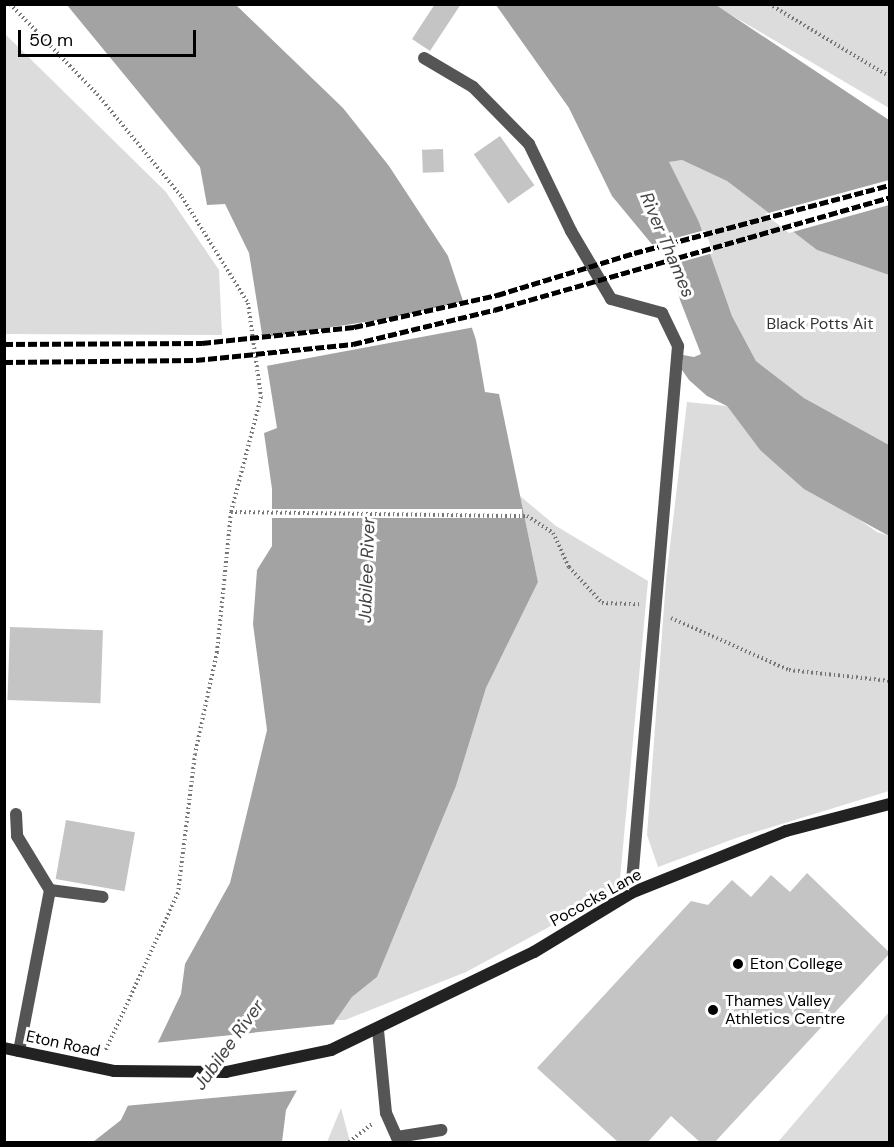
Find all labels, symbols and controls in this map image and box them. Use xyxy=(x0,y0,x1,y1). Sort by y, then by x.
scale bar xyxy=(21,18,200,56)
text: 50 m xyxy=(29,28,73,52)
water label: River Thames xyxy=(635,189,699,301)
park label: Black Potts Ait xyxy=(767,314,873,334)
water label: Jubilee River xyxy=(354,517,380,623)
street label: Pococks Lane xyxy=(547,865,645,931)
place label: Eton College xyxy=(750,954,843,974)
marker: Eton College xyxy=(731,957,745,971)
place label: Thames Valley Athletics Centre xyxy=(725,991,845,1029)
water label: Jubilee River xyxy=(189,996,269,1094)
marker: Thames Valley Athletics Centre xyxy=(706,1003,720,1017)
street label: Eton Road xyxy=(24,1027,102,1061)

